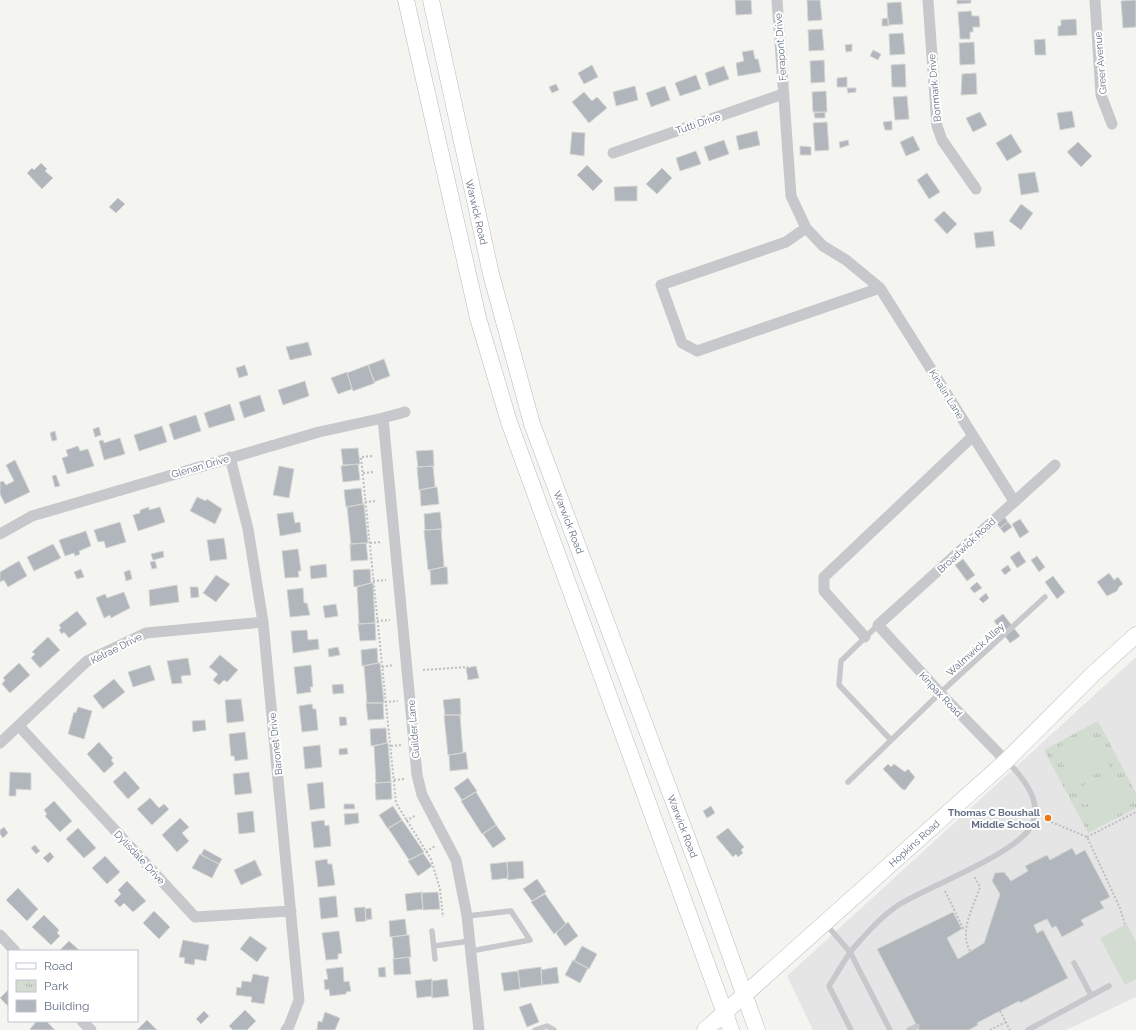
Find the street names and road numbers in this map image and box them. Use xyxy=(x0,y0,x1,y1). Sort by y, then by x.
street label: Ferapont Drive xyxy=(773,13,788,81)
street label: Greer Avenue xyxy=(1092,31,1109,95)
street label: Bonmark Drive xyxy=(926,53,943,122)
street label: Tutti Drive xyxy=(674,111,722,136)
street label: Warwick Road xyxy=(464,178,489,246)
street label: Kinalin Lane xyxy=(927,368,966,421)
street label: Glenan Drive xyxy=(170,453,230,480)
street label: Warwick Road xyxy=(551,489,586,555)
street label: Broadwick Road xyxy=(935,516,998,575)
street label: Walmwick Alley xyxy=(944,620,1007,678)
street label: Kelrae Drive xyxy=(89,631,144,666)
street label: Kinpax Road xyxy=(917,670,964,719)
street label: Guilder Lane xyxy=(405,699,422,759)
street label: Baronet Drive xyxy=(267,712,284,776)
street label: Warwick Road xyxy=(665,793,700,859)
street label: Hopkins Road xyxy=(887,818,942,869)
street label: Dylisdale Drive xyxy=(112,828,167,886)

